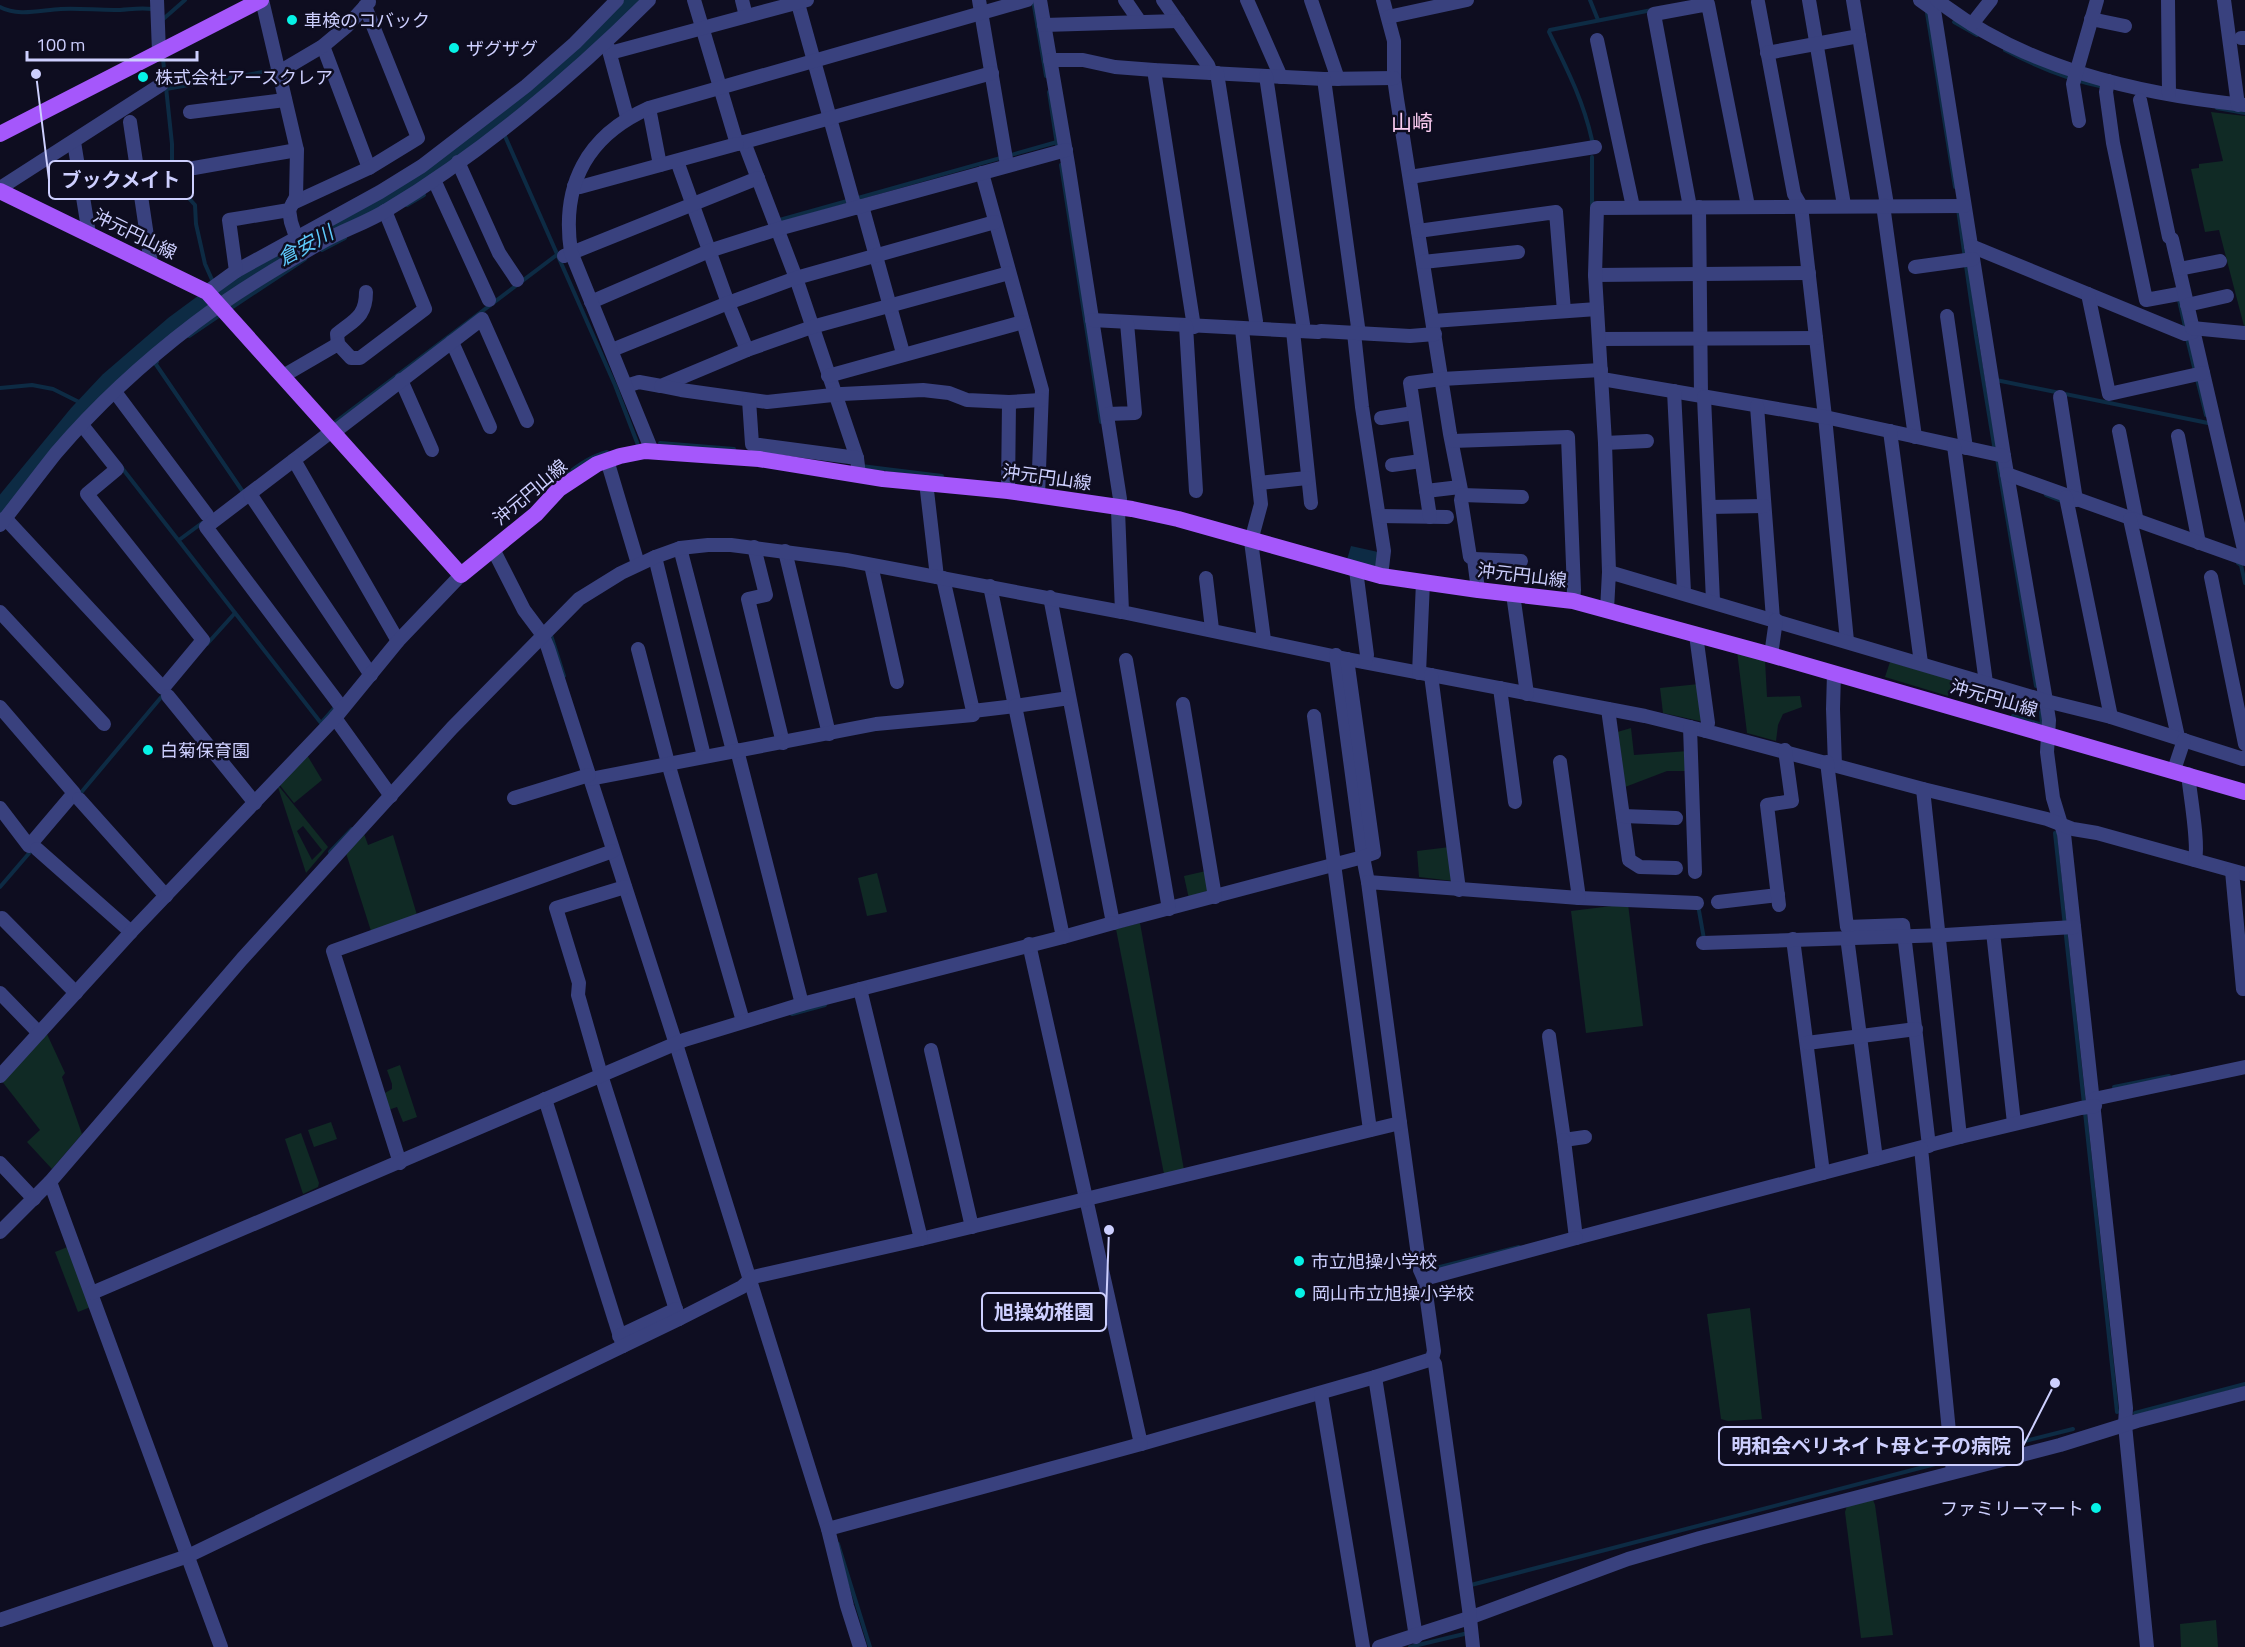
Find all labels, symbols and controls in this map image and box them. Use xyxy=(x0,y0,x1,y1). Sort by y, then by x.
place label: 車検のコバック xyxy=(304,7,430,34)
marker: 車検のコバック xyxy=(285,13,299,27)
scale bar xyxy=(27,24,196,62)
text: 100 m xyxy=(36,31,85,58)
place label: ザグザグ xyxy=(466,35,538,62)
marker: ザグザグ xyxy=(447,41,461,55)
place label: 株式会社アースクレア xyxy=(155,64,333,91)
marker: 株式会社アースクレア xyxy=(136,70,150,84)
district label: 山崎 xyxy=(1391,106,1433,138)
callout: ブックメイト xyxy=(49,161,193,199)
text: ブックメイト xyxy=(61,164,181,195)
street label: 沖元円山線 xyxy=(89,202,181,266)
water label: 倉安川 xyxy=(271,216,341,273)
street label: 沖元円山線 xyxy=(487,453,573,531)
street label: 沖元円山線 xyxy=(1001,457,1093,497)
street label: 沖元円山線 xyxy=(1476,556,1568,594)
street label: 沖元円山線 xyxy=(1947,673,2041,723)
place label: 白菊保育園 xyxy=(160,737,250,764)
marker: 白菊保育園 xyxy=(141,743,155,757)
place label: 市立旭操小学校 xyxy=(1311,1248,1437,1275)
marker: 市立旭操小学校 xyxy=(1292,1254,1306,1268)
place label: 岡山市立旭操小学校 xyxy=(1312,1280,1474,1307)
marker: 岡山市立旭操小学校 xyxy=(1293,1286,1307,1300)
callout: 旭操幼稚園 xyxy=(982,1293,1106,1331)
text: 旭操幼稚園 xyxy=(994,1296,1094,1327)
callout: 明和会ペリネイト母と子の病院 xyxy=(1719,1427,2023,1465)
text: 明和会ペリネイト母と子の病院 xyxy=(1731,1430,2011,1461)
place label: ファミリーマート xyxy=(1940,1495,2084,1522)
marker: ファミリーマート xyxy=(2089,1501,2103,1515)

